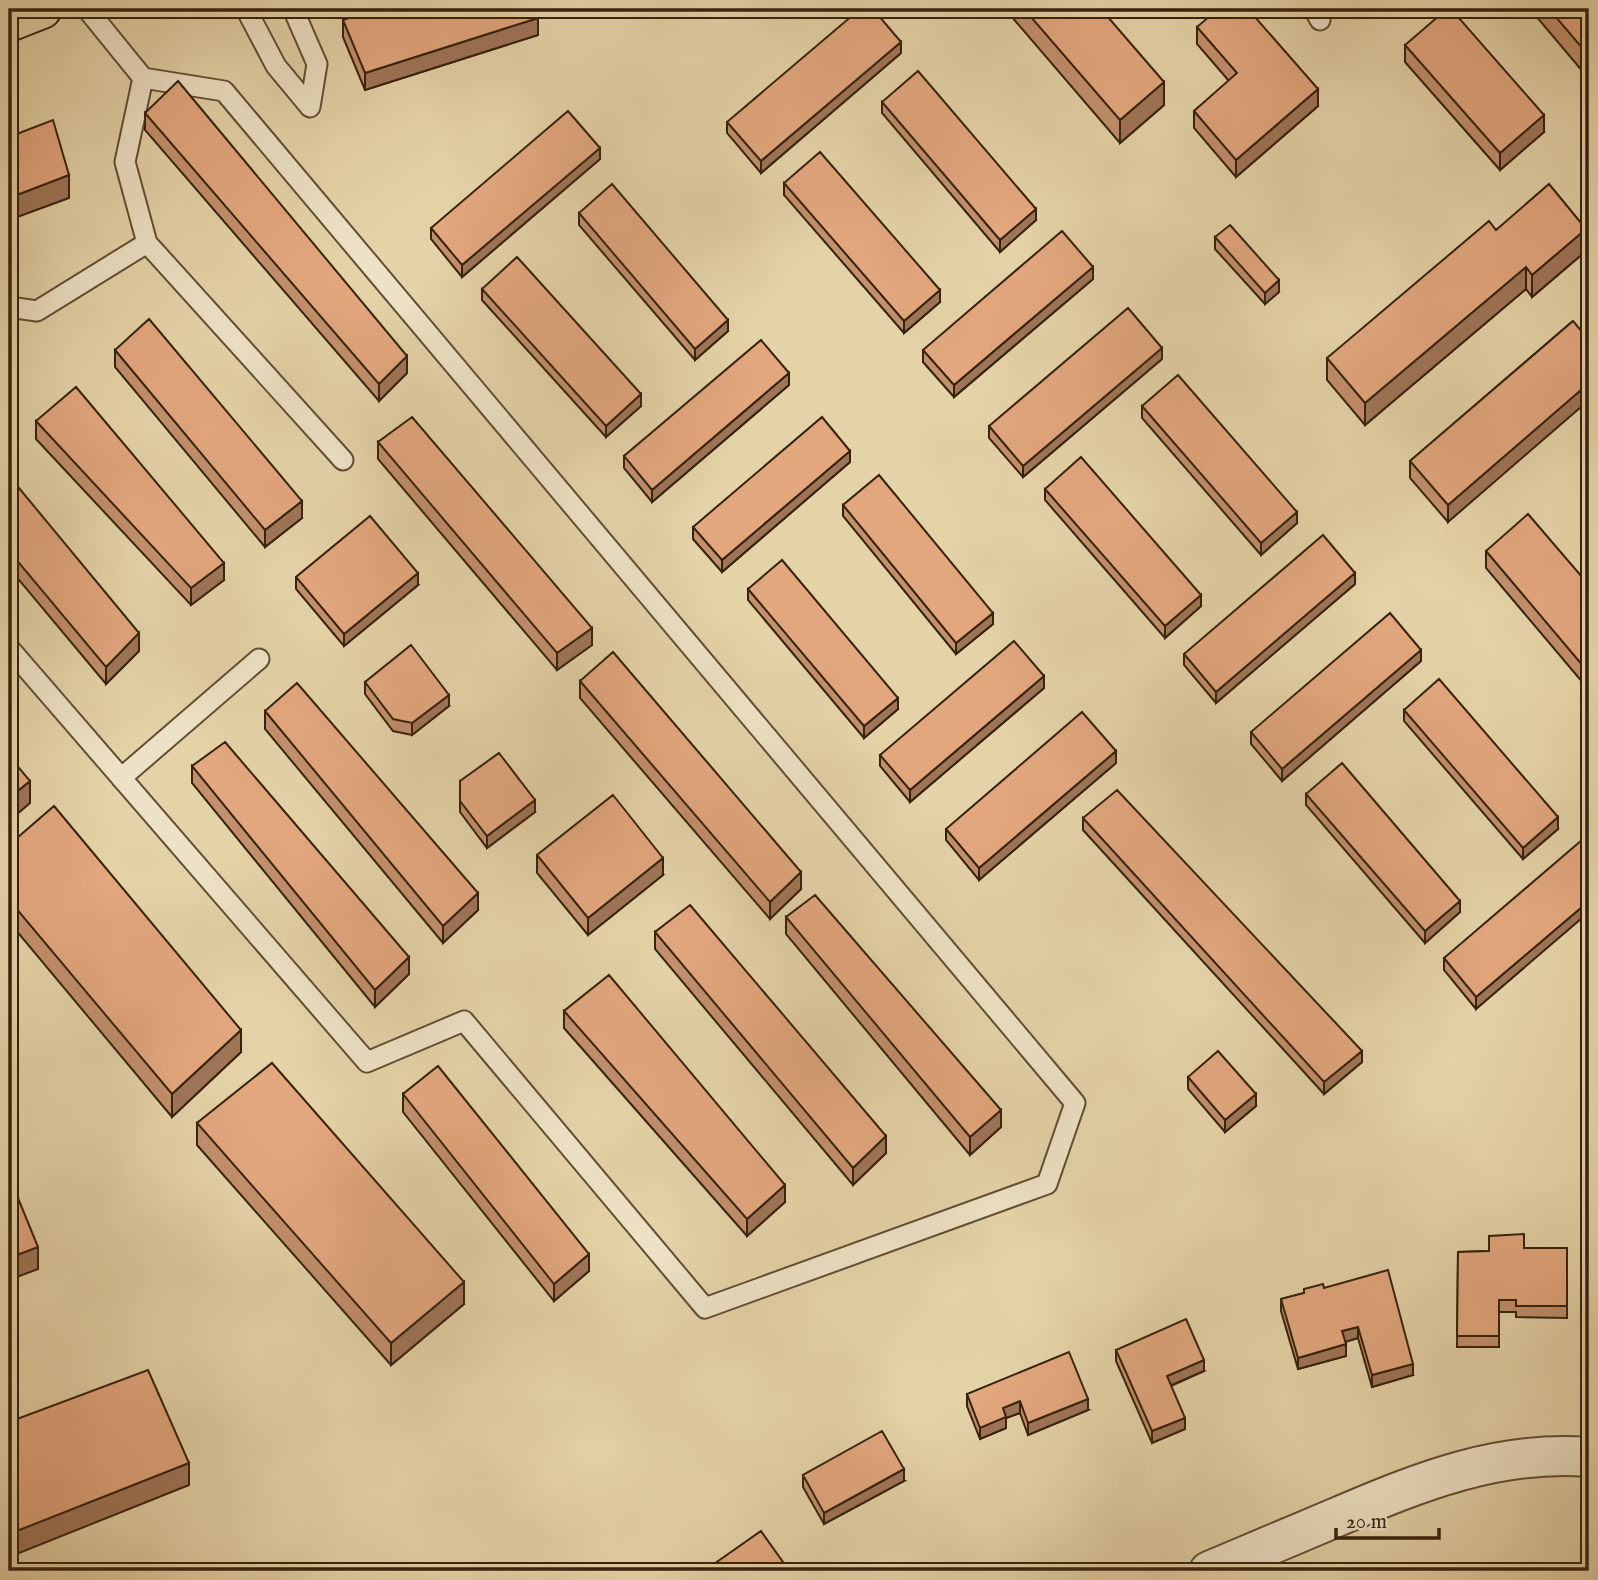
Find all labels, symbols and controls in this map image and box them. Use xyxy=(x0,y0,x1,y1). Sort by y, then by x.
scale bar xyxy=(1336,1496,1439,1540)
text: 20 m xyxy=(1346,1509,1387,1536)

